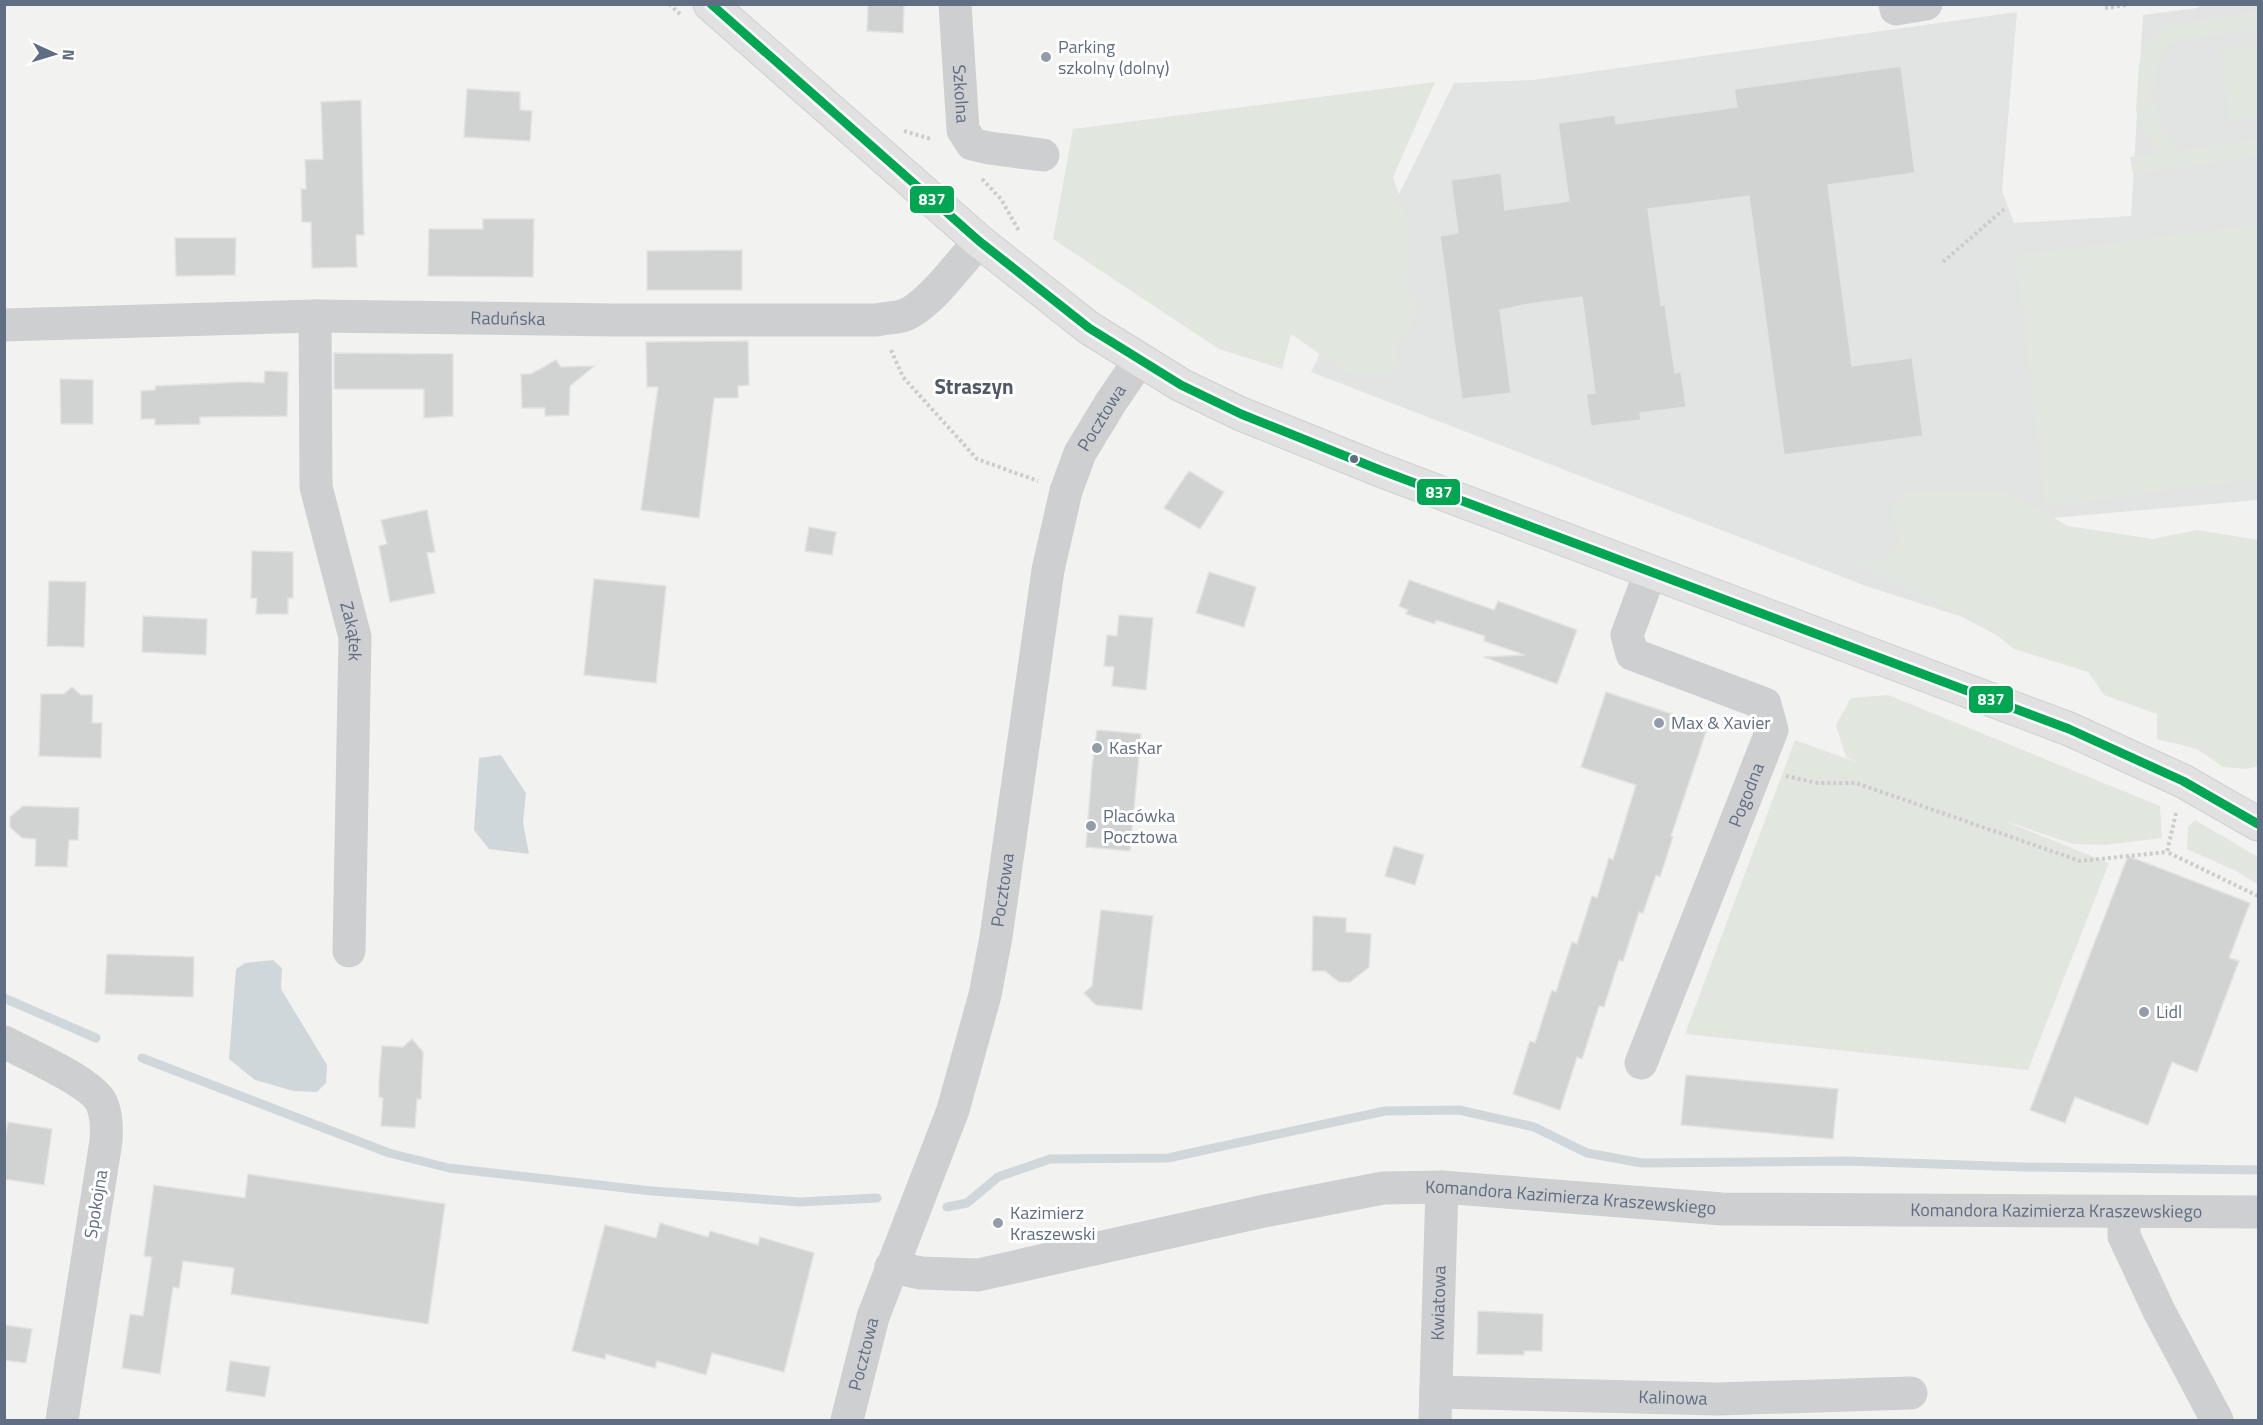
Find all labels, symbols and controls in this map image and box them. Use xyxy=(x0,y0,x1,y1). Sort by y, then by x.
north arrow xyxy=(24,24,84,84)
place label: Parking szkolny (dolny) xyxy=(1058,33,1169,81)
text: N xyxy=(57,49,81,61)
marker: Parking szkolny (dolny) xyxy=(1039,50,1053,64)
street label: Szkolna xyxy=(946,64,977,124)
line badge: 837 xyxy=(909,185,955,214)
text: 837 xyxy=(919,187,945,211)
street label: Raduńska xyxy=(470,304,545,332)
district label: Straszyn xyxy=(934,370,1014,402)
street label: Pocztowa xyxy=(1070,379,1132,456)
unlabelled marker xyxy=(1348,453,1360,465)
line badge: 837 xyxy=(1416,478,1461,506)
text: 837 xyxy=(1426,480,1452,504)
street label: Zakątek xyxy=(333,598,369,662)
line badge: 837 xyxy=(1968,685,2014,714)
text: 837 xyxy=(1978,687,2004,711)
place label: Max & Xavier xyxy=(1671,709,1770,736)
marker: Max & Xavier xyxy=(1652,716,1666,730)
place label: KasKar xyxy=(1109,734,1162,761)
marker: KasKar xyxy=(1090,741,1104,755)
street label: Pogodna xyxy=(1721,759,1771,831)
place label: Placówka Pocztowa xyxy=(1103,802,1178,850)
marker: Placówka Pocztowa xyxy=(1084,819,1098,833)
street label: Pocztowa xyxy=(984,851,1021,929)
place label: Lidl xyxy=(2156,998,2182,1025)
marker: Lidl xyxy=(2137,1005,2151,1019)
street label: Spokojna xyxy=(77,1168,114,1240)
street label: Komandora Kazimierza Kraszewskiego xyxy=(1425,1173,1717,1222)
street label: Komandora Kazimierza Kraszewskiego xyxy=(1910,1196,2202,1225)
place label: Kazimierz Kraszewski xyxy=(1010,1199,1096,1247)
marker: Kazimierz Kraszewski xyxy=(991,1216,1005,1230)
street label: Kwiatowa xyxy=(1423,1265,1453,1341)
street label: Pocztowa xyxy=(841,1314,885,1393)
street label: Kalinowa xyxy=(1638,1383,1708,1412)

